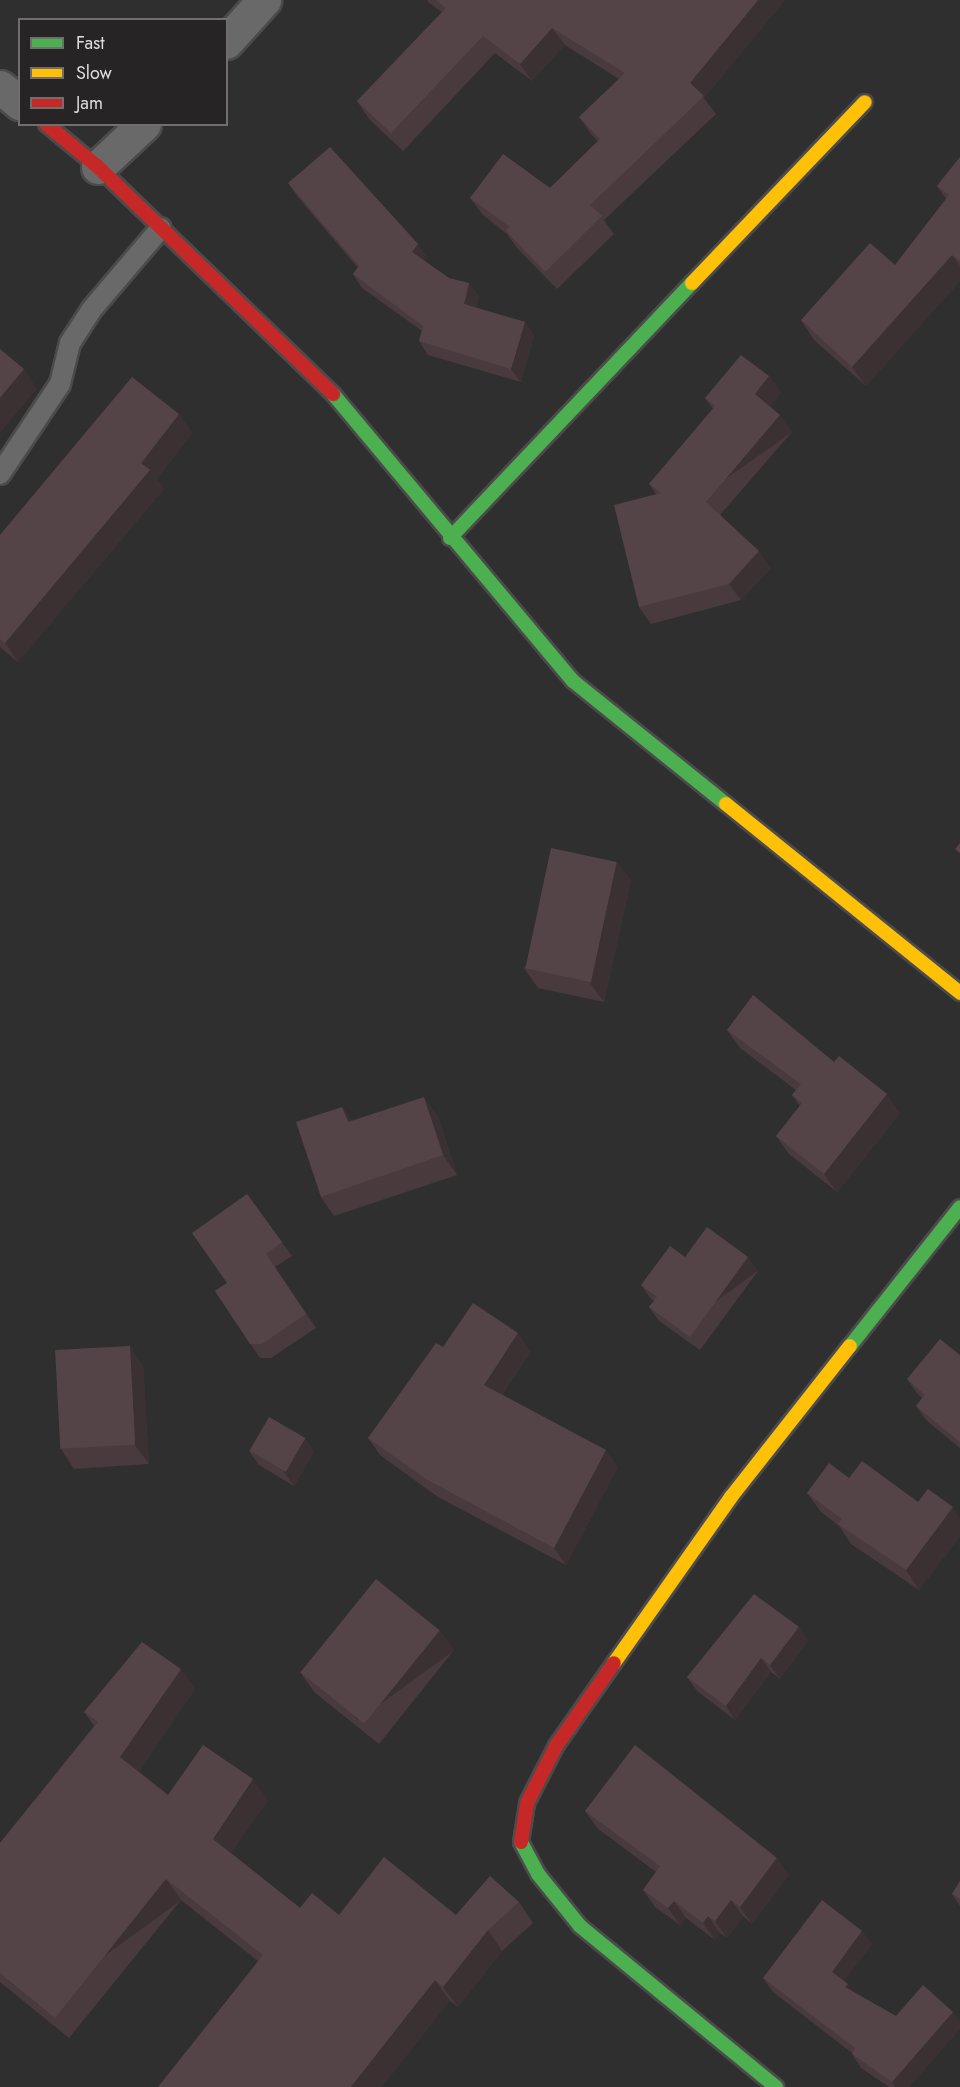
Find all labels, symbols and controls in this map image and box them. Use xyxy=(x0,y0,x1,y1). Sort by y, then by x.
legend xyxy=(18,18,228,126)
text: Fast xyxy=(76,30,105,56)
text: Slow xyxy=(76,60,112,86)
text: Jam xyxy=(76,90,103,116)

